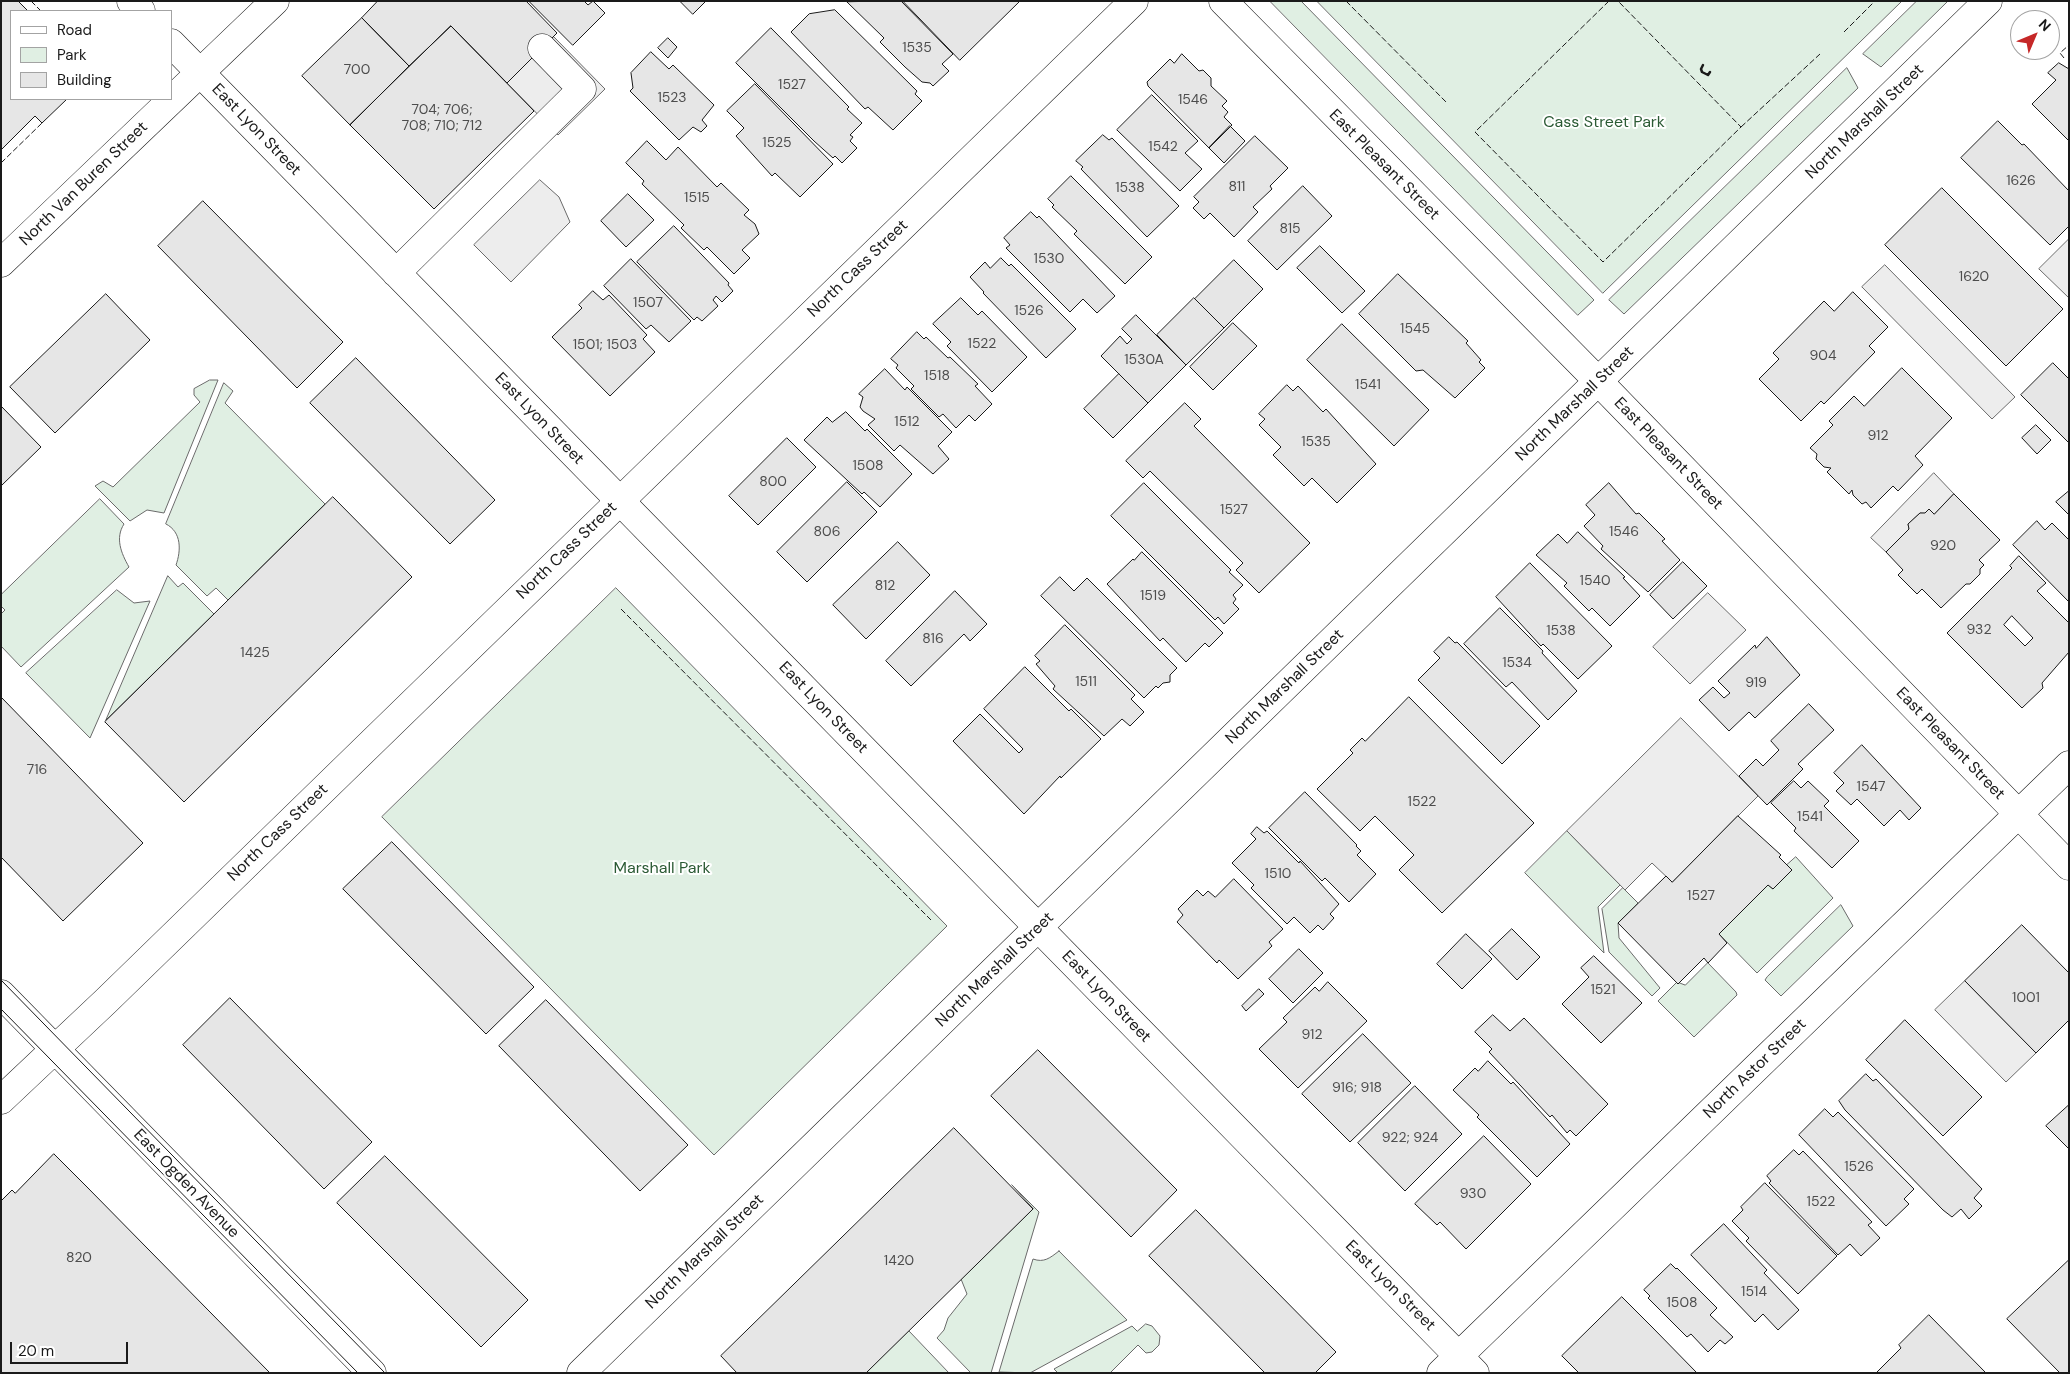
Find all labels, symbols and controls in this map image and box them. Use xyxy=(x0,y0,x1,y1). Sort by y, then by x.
legend xyxy=(10,10,172,100)
north arrow xyxy=(2010,10,2060,60)
text: N xyxy=(2035,15,2055,35)
text: Road xyxy=(57,20,92,40)
house number: 1535 xyxy=(902,40,932,56)
text: Park xyxy=(57,45,87,65)
street label: North Marshall Street xyxy=(1802,61,1928,183)
house number: 700 xyxy=(344,62,370,78)
text: Building xyxy=(57,70,112,90)
house number: 1527 xyxy=(778,77,806,93)
street label: East Lyon Street xyxy=(207,80,305,180)
house number: 1523 xyxy=(657,90,687,106)
house number: 1546 xyxy=(1178,92,1208,108)
house number: 704; 706; 708; 710; 712 xyxy=(402,102,482,134)
street label: East Pleasant Street xyxy=(1325,106,1443,224)
park label: Cass Street Park xyxy=(1543,113,1665,133)
street label: North Van Buren Street xyxy=(16,118,152,250)
house number: 1525 xyxy=(762,135,792,151)
house number: 1542 xyxy=(1148,139,1178,155)
house number: 1626 xyxy=(2006,173,2036,189)
house number: 811 xyxy=(1229,179,1245,195)
house number: 1538 xyxy=(1115,180,1145,196)
house number: 1515 xyxy=(684,190,710,206)
street label: North Cass Street xyxy=(804,216,912,322)
house number: 815 xyxy=(1279,221,1301,237)
house number: 1530 xyxy=(1034,251,1064,267)
house number: 1620 xyxy=(1959,269,1989,285)
house number: 1507 xyxy=(633,295,663,311)
house number: 1526 xyxy=(1014,303,1044,319)
house number: 1545 xyxy=(1400,321,1430,337)
house number: 1522 xyxy=(968,336,996,352)
house number: 1501; 1503 xyxy=(573,337,637,353)
street label: North Marshall Street xyxy=(1512,343,1638,465)
house number: 904 xyxy=(1810,348,1836,364)
house number: 1530A xyxy=(1124,352,1164,368)
house number: 1518 xyxy=(924,368,950,384)
street label: East Lyon Street xyxy=(490,369,588,469)
house number: 1541 xyxy=(1355,377,1381,393)
street label: East Pleasant Street xyxy=(1610,394,1726,514)
house number: 1512 xyxy=(894,414,920,430)
house number: 912 xyxy=(1868,428,1888,444)
house number: 1535 xyxy=(1301,434,1331,450)
house number: 1508 xyxy=(853,458,883,474)
house number: 800 xyxy=(759,474,787,490)
street label: North Cass Street xyxy=(513,498,621,604)
house number: 1527 xyxy=(1220,502,1248,518)
house number: 806 xyxy=(814,524,840,540)
house number: 1546 xyxy=(1609,524,1639,540)
house number: 920 xyxy=(1930,538,1956,554)
house number: 1540 xyxy=(1580,573,1610,589)
house number: 812 xyxy=(875,578,895,594)
house number: 1519 xyxy=(1140,588,1166,604)
house number: 932 xyxy=(1967,622,1991,638)
house number: 1538 xyxy=(1546,623,1576,639)
street label: North Marshall Street xyxy=(1222,626,1348,748)
house number: 816 xyxy=(922,631,944,647)
house number: 1425 xyxy=(240,645,270,661)
house number: 1534 xyxy=(1502,655,1532,671)
street label: East Lyon Street xyxy=(774,658,872,758)
house number: 1511 xyxy=(1075,674,1097,690)
house number: 919 xyxy=(1745,675,1767,691)
street label: East Pleasant Street xyxy=(1892,684,2008,804)
house number: 716 xyxy=(27,762,47,778)
house number: 1547 xyxy=(1857,779,1885,795)
street label: North Cass Street xyxy=(224,780,332,886)
house number: 1522 xyxy=(1408,794,1436,810)
house number: 1541 xyxy=(1797,809,1823,825)
park label: Marshall Park xyxy=(613,859,711,879)
house number: 1510 xyxy=(1265,866,1291,882)
house number: 1527 xyxy=(1687,888,1715,904)
street label: North Marshall Street xyxy=(932,909,1058,1031)
street label: East Lyon Street xyxy=(1057,947,1155,1047)
house number: 1521 xyxy=(1590,982,1616,998)
house number: 1001 xyxy=(2012,990,2040,1006)
street label: North Astor Street xyxy=(1700,1015,1810,1123)
house number: 912 xyxy=(1302,1027,1322,1043)
house number: 916; 918 xyxy=(1332,1080,1382,1096)
street label: East Ogden Avenue xyxy=(129,1126,243,1242)
house number: 922; 924 xyxy=(1382,1130,1438,1146)
house number: 1526 xyxy=(1844,1159,1874,1175)
house number: 930 xyxy=(1460,1186,1486,1202)
street label: North Marshall Street xyxy=(642,1191,768,1313)
house number: 1522 xyxy=(1807,1194,1835,1210)
street label: East Lyon Street xyxy=(1341,1237,1439,1335)
house number: 820 xyxy=(66,1250,92,1266)
house number: 1420 xyxy=(884,1253,914,1269)
house number: 1514 xyxy=(1741,1284,1767,1300)
house number: 1508 xyxy=(1667,1295,1697,1311)
scale bar xyxy=(12,1332,130,1364)
text: 20 m xyxy=(18,1341,54,1361)

